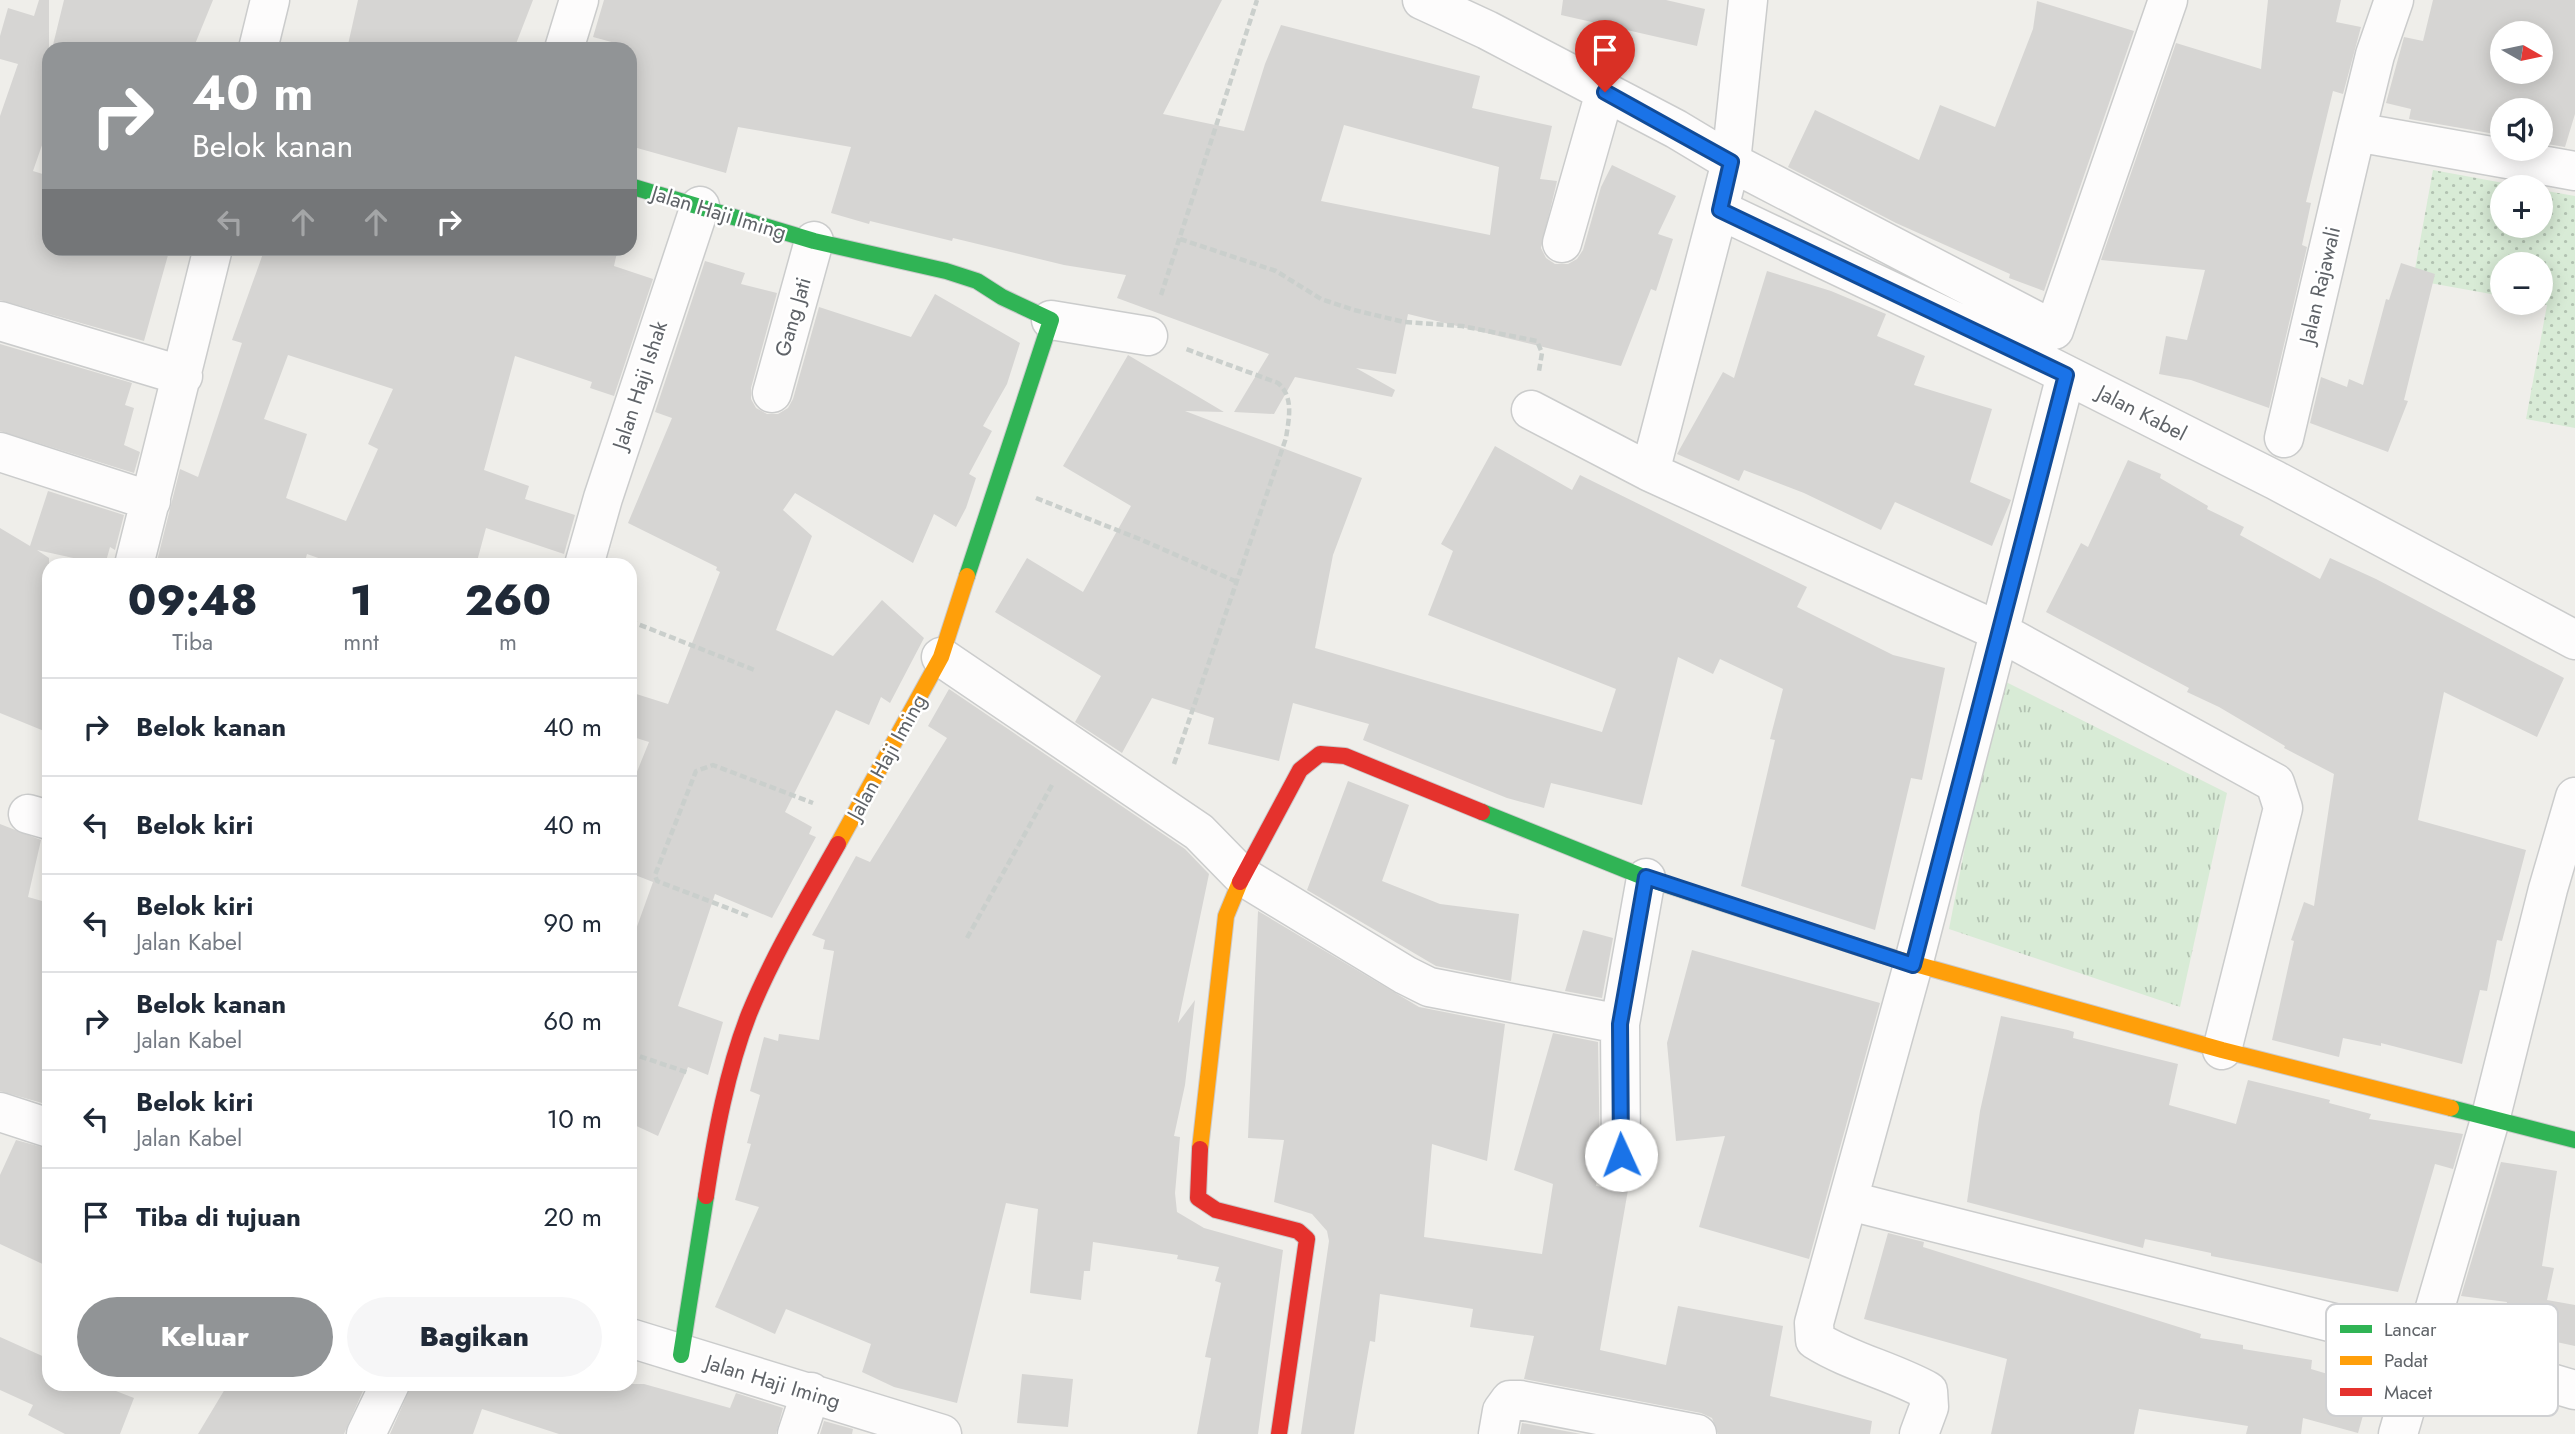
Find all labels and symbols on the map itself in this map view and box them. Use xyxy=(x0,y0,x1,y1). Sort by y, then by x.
pin xyxy=(1575,20,1635,92)
north arrow xyxy=(2490,21,2553,84)
street label: Jalan Haji Iming xyxy=(645,177,790,248)
street label: Jalan Rajawali xyxy=(2291,224,2348,349)
street label: Gang Jati xyxy=(767,274,819,360)
street label: Jalan Haji Ishak xyxy=(604,316,675,456)
street label: Jalan Kabel xyxy=(2089,376,2192,448)
street label: Jalan Haji Iming xyxy=(839,689,934,828)
position arrow xyxy=(1584,1118,1658,1192)
legend xyxy=(2326,1304,2558,1416)
text: Lancar xyxy=(2384,1316,2437,1343)
street label: Jalan Haji Iming xyxy=(699,1346,844,1417)
text: Padat xyxy=(2384,1347,2428,1374)
text: Macet xyxy=(2384,1379,2432,1406)

